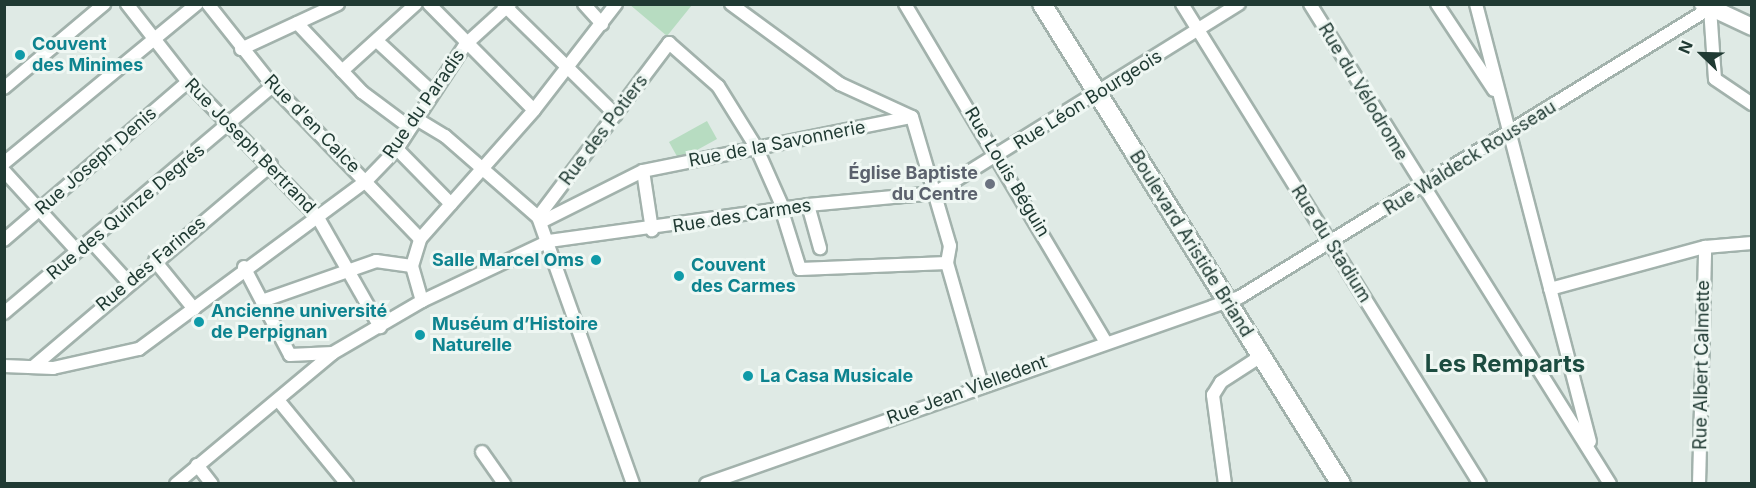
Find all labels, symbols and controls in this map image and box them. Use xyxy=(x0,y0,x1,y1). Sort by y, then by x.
street label: Rue du Vélodrome xyxy=(1314,19,1412,165)
north arrow xyxy=(1672,24,1732,84)
place label: Couvent des Minimes xyxy=(32,34,143,76)
text: N xyxy=(1674,37,1697,56)
street label: Rue du Paradis xyxy=(378,45,470,163)
street label: Rue Léon Bourgeois xyxy=(1010,46,1166,154)
marker: Couvent des Minimes xyxy=(13,48,27,62)
street label: Rue d'en Calce xyxy=(260,70,364,178)
street label: Rue des Potiers xyxy=(555,70,653,190)
street label: Rue Joseph Bertrand xyxy=(180,74,320,218)
street label: Rue Waldeck Rousseau xyxy=(1380,96,1560,220)
street label: Rue Joseph Denis xyxy=(31,102,161,220)
street label: Rue Louis Béguin xyxy=(960,103,1054,241)
street label: Rue de la Savonnerie xyxy=(687,116,867,172)
street label: Rue des Quinze Degrés xyxy=(43,140,209,284)
street label: Boulevard Aristide Briand xyxy=(1125,147,1257,341)
place label: Église Baptiste du Centre xyxy=(848,163,978,206)
marker: Église Baptiste du Centre xyxy=(983,177,997,191)
street label: Rue du Stadium xyxy=(1286,181,1376,307)
street label: Rue des Carmes xyxy=(671,194,813,238)
street label: Rue des Farines xyxy=(92,212,210,316)
place label: Salle Marcel Oms xyxy=(432,249,584,271)
marker: Salle Marcel Oms xyxy=(589,253,603,267)
place label: Couvent des Carmes xyxy=(691,255,796,298)
marker: Couvent des Carmes xyxy=(672,269,686,283)
street label: Rue Albert Calmette xyxy=(1690,280,1714,450)
place label: Ancienne université de Perpignan xyxy=(211,301,387,344)
place label: Muséum d’Histoire Naturelle xyxy=(432,314,598,356)
marker: Ancienne université de Perpignan xyxy=(192,315,206,329)
marker: Muséum d’Histoire Naturelle xyxy=(413,328,427,342)
district label: Les Remparts xyxy=(1425,350,1585,378)
street label: Rue Jean Vielledent xyxy=(884,351,1050,429)
place label: La Casa Musicale xyxy=(760,365,913,387)
marker: La Casa Musicale xyxy=(741,369,755,383)

